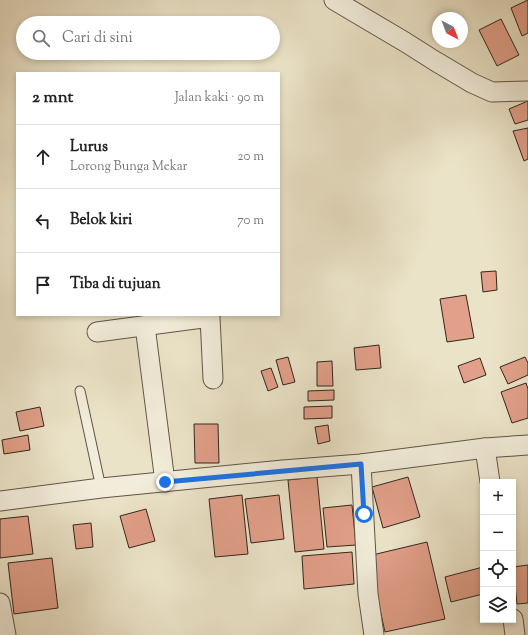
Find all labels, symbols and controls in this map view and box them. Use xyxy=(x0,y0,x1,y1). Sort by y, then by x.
north arrow xyxy=(432,12,468,48)
search box xyxy=(16,16,280,60)
icon: search xyxy=(30,27,52,49)
text: Cari di sini xyxy=(62,28,133,49)
text: 2 mnt xyxy=(32,86,73,110)
text: Jalan kaki · 90 m xyxy=(175,89,264,107)
text: Lurus xyxy=(70,137,108,158)
icon: ahead xyxy=(32,146,54,168)
text: 20 m xyxy=(238,148,264,166)
text: Lorong Bunga Mekar xyxy=(70,158,187,176)
icon: left xyxy=(32,210,54,232)
text: Belok kiri xyxy=(70,210,132,231)
text: 70 m xyxy=(237,212,264,230)
icon: arrive xyxy=(32,274,54,296)
text: Tiba di tujuan xyxy=(70,274,161,295)
route end xyxy=(156,473,174,491)
map controls xyxy=(480,479,516,623)
button: + xyxy=(480,479,516,515)
route start xyxy=(355,505,373,523)
button: − xyxy=(480,515,516,551)
button: locate xyxy=(480,551,516,587)
button: layers xyxy=(480,587,516,623)

